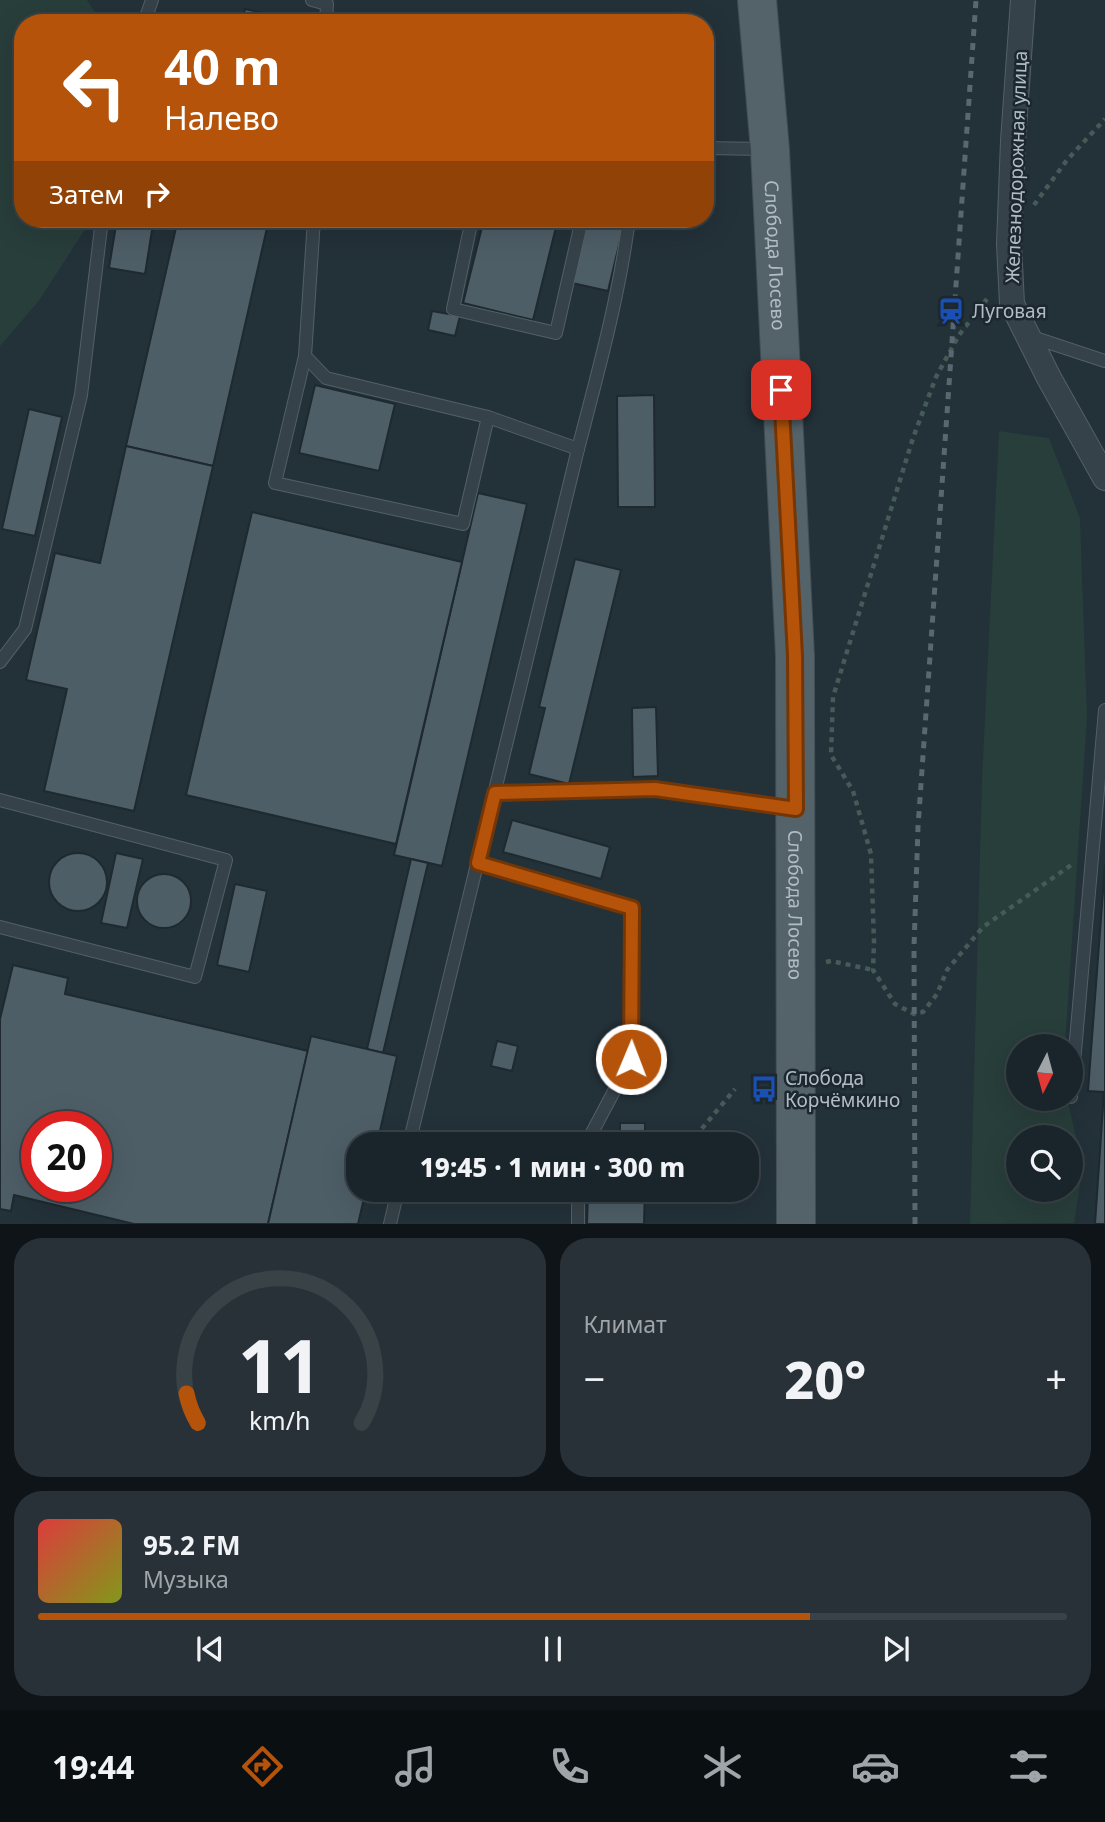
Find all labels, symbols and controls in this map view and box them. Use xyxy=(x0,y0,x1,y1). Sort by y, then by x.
text: 40 m xyxy=(164,33,281,99)
icon: left xyxy=(49,42,140,133)
street label: Железнодорожная улица xyxy=(999,50,1033,284)
text: Налево xyxy=(164,96,279,139)
icon: right xyxy=(138,175,176,213)
text: Затем xyxy=(49,176,124,212)
street label: Слобода Лосево xyxy=(759,180,792,331)
station icon: Луговая xyxy=(936,296,966,326)
place label: Луговая xyxy=(972,298,1047,324)
pin xyxy=(751,360,811,420)
icon: arrive xyxy=(762,371,800,409)
street label: Слобода Лосево xyxy=(782,830,809,980)
position arrow xyxy=(594,1022,668,1096)
north arrow xyxy=(1006,1034,1083,1111)
map controls xyxy=(1006,1034,1083,1202)
place label: Слобода Корчёмкино xyxy=(785,1065,900,1113)
bus stop icon: Слобода Корчёмкино xyxy=(749,1074,779,1104)
speed limit sign: 20 xyxy=(21,1111,112,1202)
button: search xyxy=(1006,1125,1083,1202)
text: 19:45 · 1 мин · 300 m xyxy=(420,1149,685,1185)
text: Климат xyxy=(584,1308,667,1340)
text: 11 xyxy=(238,1316,321,1415)
text: 20° xyxy=(784,1343,866,1414)
text: − xyxy=(584,1352,605,1404)
text: + xyxy=(1045,1352,1067,1404)
text: km/h xyxy=(249,1403,311,1437)
text: 95.2 FM xyxy=(143,1527,240,1563)
text: Музыка xyxy=(143,1563,229,1595)
icon: previous xyxy=(191,1630,229,1668)
icon: pause xyxy=(534,1630,572,1668)
icon: next xyxy=(877,1630,915,1668)
icon: directions xyxy=(238,1742,287,1791)
icon: music xyxy=(391,1742,440,1791)
icon: phone xyxy=(545,1742,594,1791)
icon: climate xyxy=(698,1742,747,1791)
icon: car xyxy=(851,1742,900,1791)
icon: filters xyxy=(1004,1742,1053,1791)
text: 19:44 xyxy=(52,1745,134,1788)

